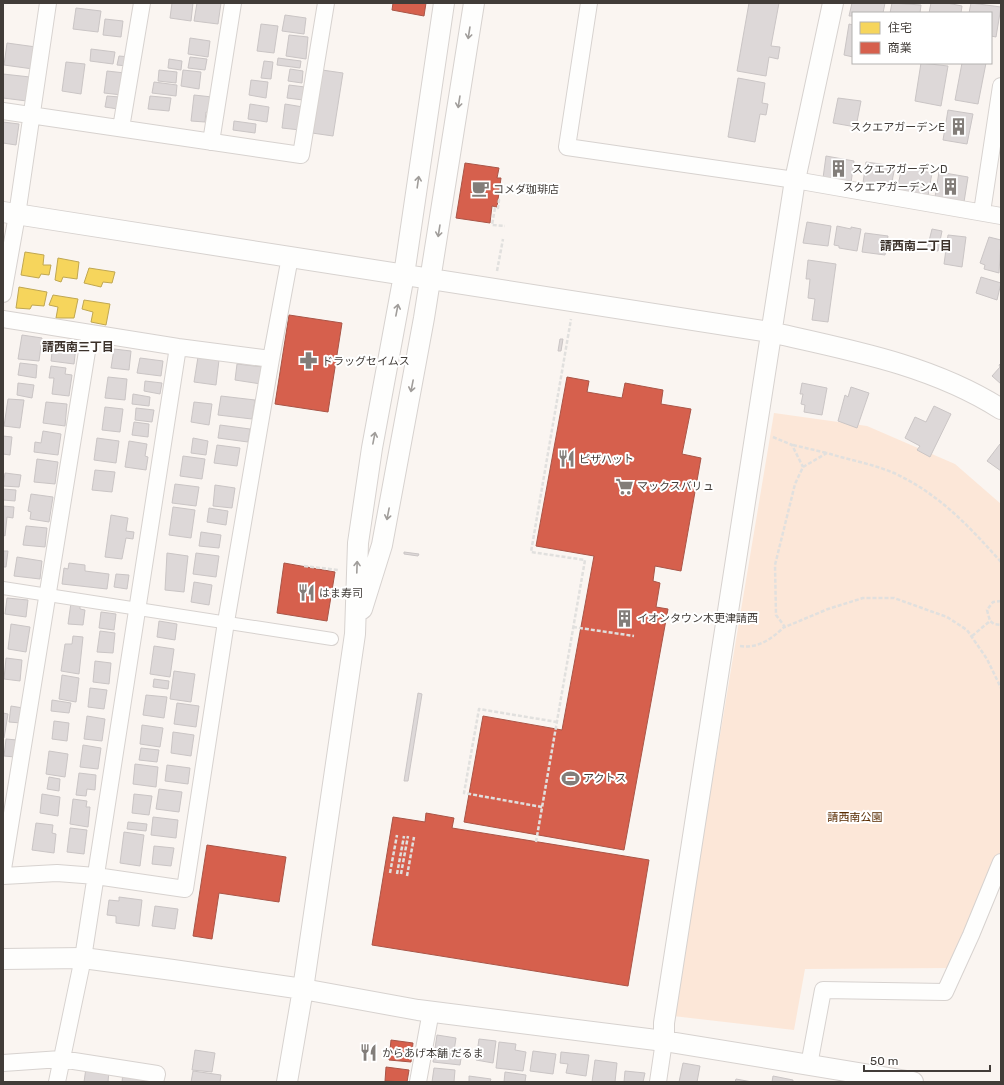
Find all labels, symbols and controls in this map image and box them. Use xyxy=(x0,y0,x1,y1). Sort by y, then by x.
legend xyxy=(852,12,992,64)
text: 住宅 xyxy=(888,21,912,35)
one-way arrow xyxy=(465,27,473,40)
text: 商業 xyxy=(888,41,912,55)
one-way arrow xyxy=(455,95,463,108)
building icon: スクエアガーデンE xyxy=(948,117,968,137)
place label: スクエアガーデンE xyxy=(850,121,945,134)
building icon: スクエアガーデンD xyxy=(829,159,849,179)
place label: スクエアガーデンD xyxy=(852,163,948,176)
one-way arrow xyxy=(414,176,422,189)
building icon: スクエアガーデンA xyxy=(941,177,961,197)
cafe icon: コメダ珈琲店 xyxy=(470,179,490,199)
place label: スクエアガーデンA xyxy=(843,181,939,194)
place label: コメダ珈琲店 xyxy=(493,183,559,196)
one-way arrow xyxy=(435,224,443,237)
district label: 請西南二丁目 xyxy=(880,239,952,253)
one-way arrow xyxy=(394,304,402,317)
district label: 請西南三丁目 xyxy=(42,340,114,354)
pharmacy icon: ドラッグセイムス xyxy=(299,351,319,371)
place label: ドラッグセイムス xyxy=(322,355,410,368)
one-way arrow xyxy=(407,379,415,392)
one-way arrow xyxy=(370,432,378,445)
restaurant icon: ピザハット xyxy=(556,449,576,469)
place label: ピザハット xyxy=(579,453,634,466)
supermarket icon: マックスバリュ xyxy=(614,476,634,496)
place label: マックスバリュ xyxy=(637,480,714,493)
one-way arrow xyxy=(384,507,392,520)
one-way arrow xyxy=(353,561,361,574)
restaurant icon: はま寿司 xyxy=(296,583,316,603)
place label: はま寿司 xyxy=(319,587,363,600)
building icon: イオンタウン木更津請西 xyxy=(614,608,634,628)
place label: イオンタウン木更津請西 xyxy=(637,612,758,625)
sports icon: アクトス xyxy=(560,768,580,788)
place label: アクトス xyxy=(583,772,626,785)
park label: 請西南公園 xyxy=(828,811,883,824)
restaurant icon: からあげ本舗 だるま xyxy=(359,1043,379,1063)
place label: からあげ本舗 だるま xyxy=(382,1047,484,1060)
scale bar xyxy=(864,1047,990,1073)
text: 50 m xyxy=(870,1054,898,1068)

